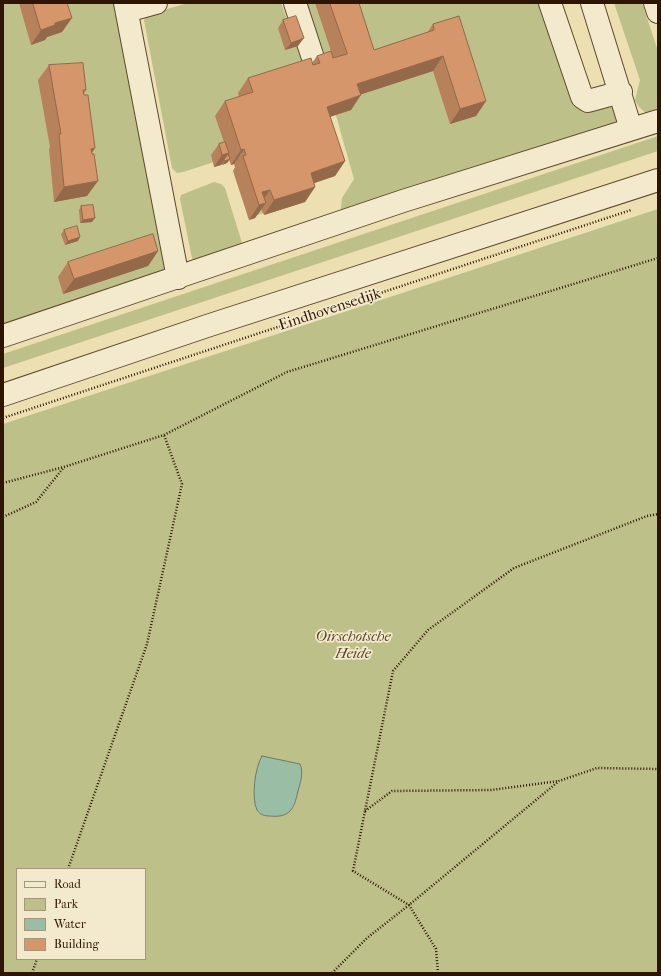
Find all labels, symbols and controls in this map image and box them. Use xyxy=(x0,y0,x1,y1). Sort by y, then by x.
street label: Eindhovensedijk xyxy=(277,285,383,335)
park label: Oirschotsche Heide xyxy=(315,628,391,663)
legend xyxy=(16,868,146,960)
text: Road xyxy=(54,877,81,891)
text: Park xyxy=(54,897,78,911)
text: Water xyxy=(54,917,86,931)
text: Building xyxy=(54,937,99,951)

